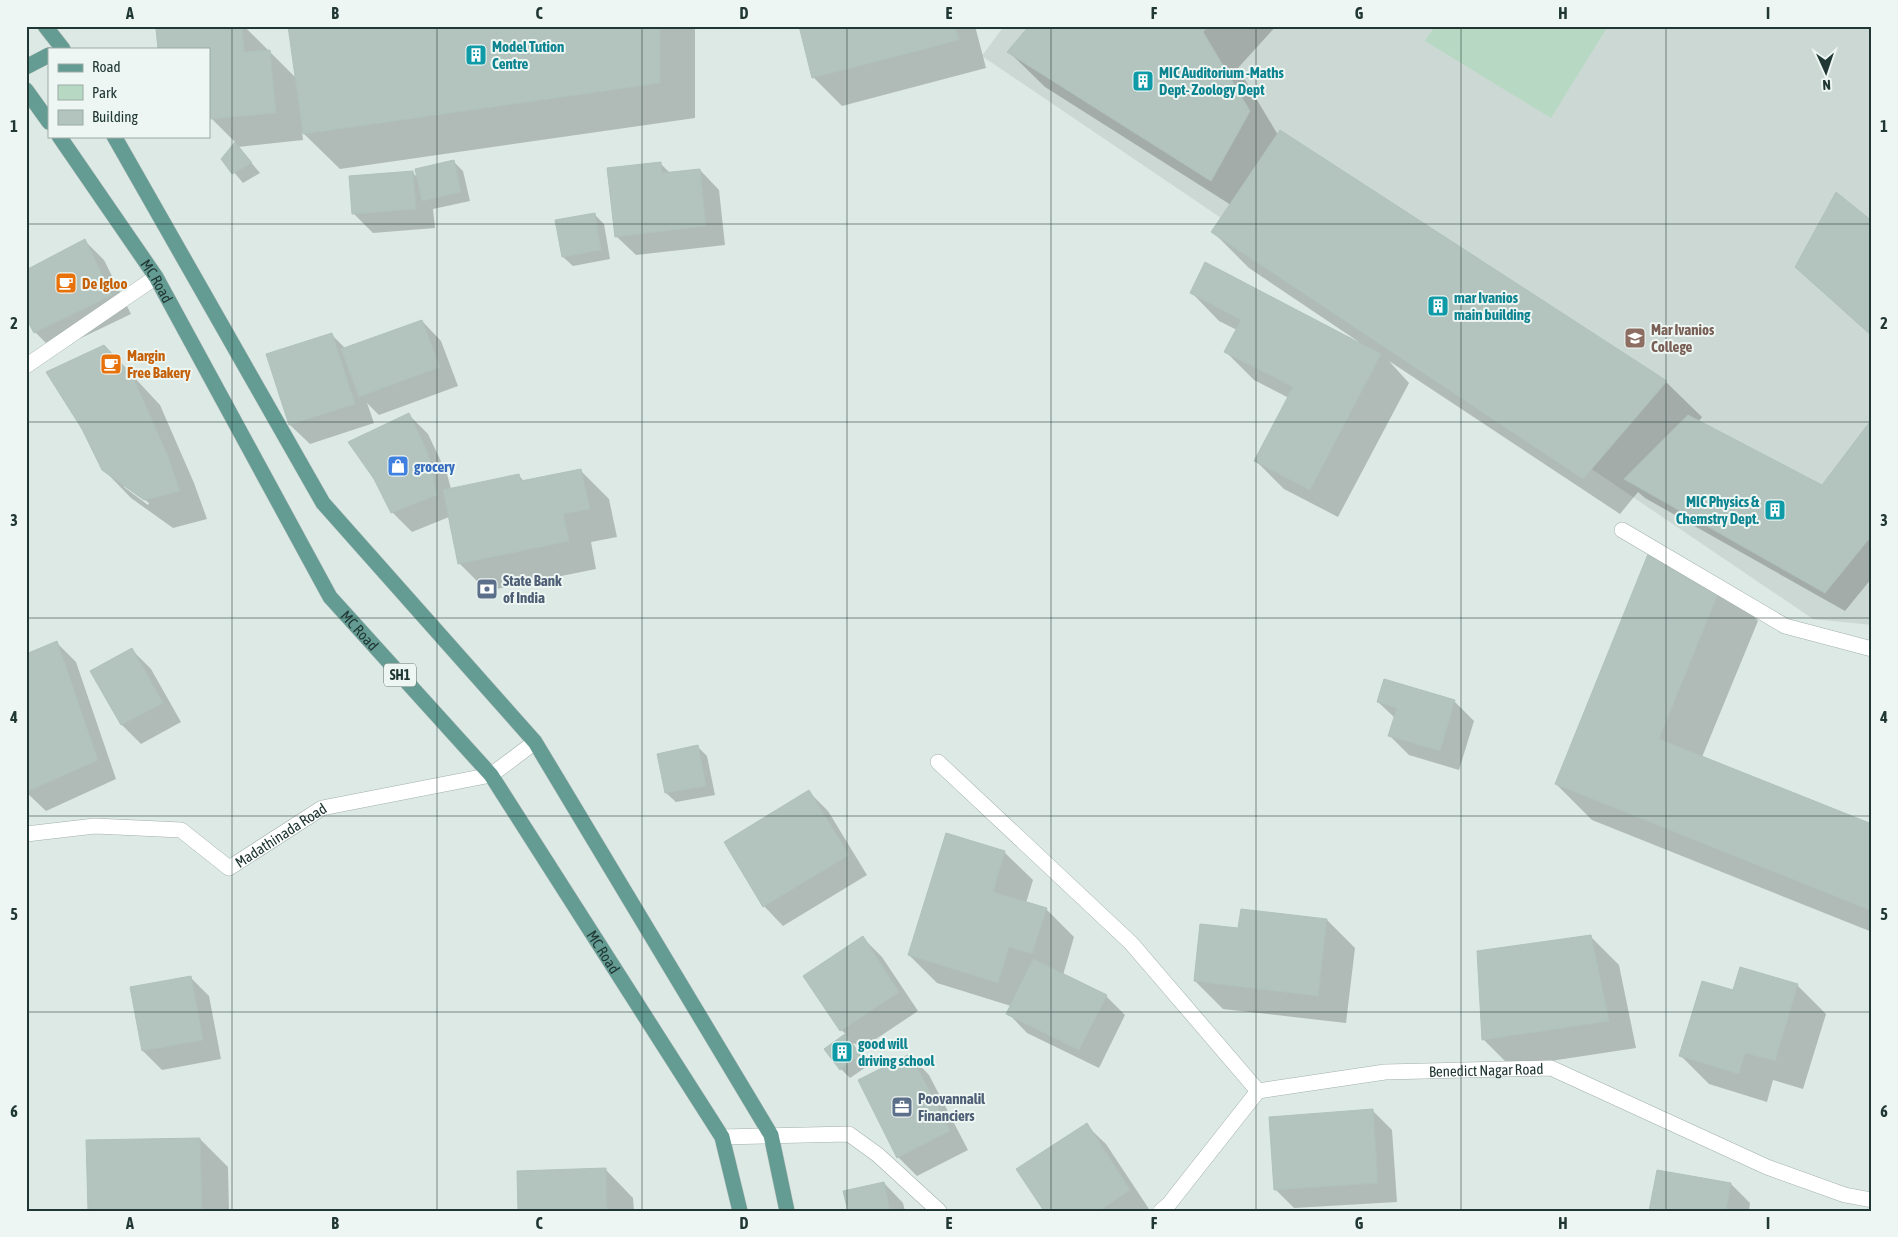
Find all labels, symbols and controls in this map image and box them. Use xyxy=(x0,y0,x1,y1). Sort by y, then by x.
text: A xyxy=(125,4,134,22)
text: B xyxy=(331,4,339,22)
text: C xyxy=(535,4,543,22)
text: D xyxy=(740,4,749,22)
text: E xyxy=(946,4,953,22)
text: F xyxy=(1151,4,1158,22)
text: G xyxy=(1355,4,1364,22)
text: H xyxy=(1558,4,1568,22)
text: I xyxy=(1766,4,1770,22)
place label: Model Tution Centre xyxy=(492,38,564,72)
building icon: Model Tution Centre xyxy=(464,43,488,67)
legend xyxy=(48,48,210,138)
north arrow xyxy=(1800,48,1850,98)
text: Road xyxy=(92,58,121,75)
place label: MIC Auditorium -Maths Dept- Zoology Dept xyxy=(1159,64,1284,98)
building icon: MIC Auditorium -Maths Dept- Zoology Dept xyxy=(1131,69,1155,93)
text: N xyxy=(1822,77,1831,93)
text: Park xyxy=(92,84,117,101)
text: Building xyxy=(92,108,138,125)
text: 1 xyxy=(10,117,18,135)
text: 1 xyxy=(1880,117,1888,135)
street label: MC Road xyxy=(138,256,177,305)
cafe icon: De Igloo xyxy=(54,271,78,295)
place label: De Igloo xyxy=(82,275,127,292)
place label: mar Ivanios main building xyxy=(1454,289,1531,323)
building icon: mar Ivanios main building xyxy=(1426,294,1450,318)
text: 2 xyxy=(10,314,18,332)
text: 2 xyxy=(1880,314,1888,332)
place label: Mar Ivanios College xyxy=(1651,321,1715,355)
school or university icon: Mar Ivanios College xyxy=(1623,326,1647,350)
place label: Margin Free Bakery xyxy=(127,347,191,381)
cafe icon: Margin Free Bakery xyxy=(99,352,123,376)
shop icon: grocery xyxy=(386,454,410,478)
place label: grocery xyxy=(414,458,456,475)
place label: MIC Physics & Chemstry Dept. xyxy=(1676,493,1759,527)
building icon: MIC Physics & Chemstry Dept. xyxy=(1763,498,1787,522)
text: 3 xyxy=(10,511,18,529)
text: 3 xyxy=(1880,511,1888,529)
place label: State Bank of India xyxy=(503,572,562,606)
bank icon: State Bank of India xyxy=(475,577,499,601)
street label: MC Road xyxy=(338,607,382,653)
road number: SH1 xyxy=(384,664,416,686)
text: 4 xyxy=(9,708,18,726)
text: 4 xyxy=(1879,708,1888,726)
street label: Madathinada Road xyxy=(232,799,329,871)
text: 5 xyxy=(10,905,18,923)
text: 5 xyxy=(1880,905,1888,923)
street label: MC Road xyxy=(584,927,624,976)
place label: good will driving school xyxy=(858,1035,936,1069)
building icon: good will driving school xyxy=(830,1040,854,1064)
street label: Benedict Nagar Road xyxy=(1429,1060,1544,1079)
place label: Poovannalil Financiers xyxy=(918,1090,986,1124)
office icon: Poovannalil Financiers xyxy=(890,1095,914,1119)
text: 6 xyxy=(10,1102,18,1120)
text: 6 xyxy=(1880,1102,1888,1120)
text: A xyxy=(125,1214,134,1232)
text: B xyxy=(331,1214,339,1232)
text: C xyxy=(535,1214,543,1232)
text: D xyxy=(740,1214,749,1232)
text: E xyxy=(946,1214,953,1232)
text: F xyxy=(1151,1214,1158,1232)
text: G xyxy=(1355,1214,1364,1232)
text: H xyxy=(1558,1214,1568,1232)
text: I xyxy=(1766,1214,1770,1232)

